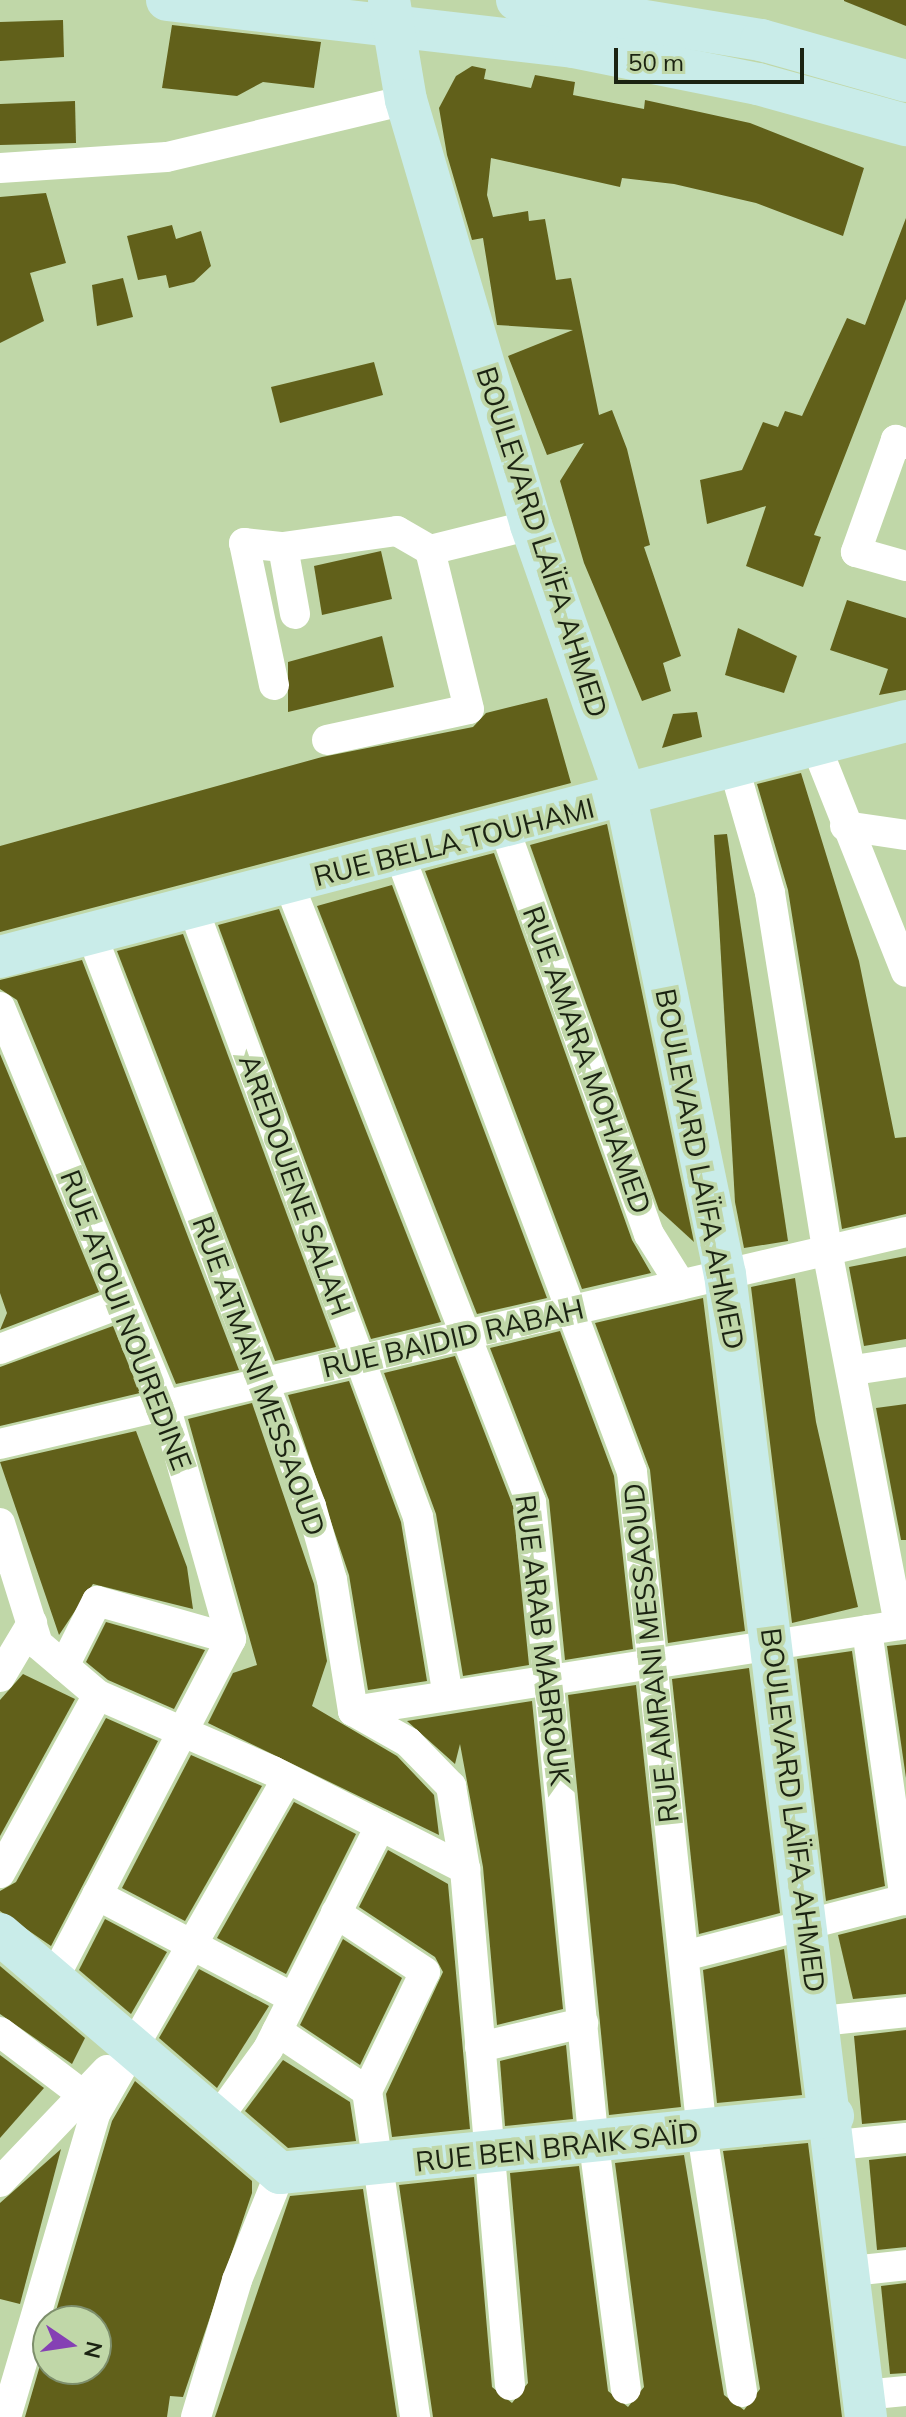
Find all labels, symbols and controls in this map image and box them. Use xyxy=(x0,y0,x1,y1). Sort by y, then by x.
scale bar xyxy=(618,32,808,82)
text: 50 m xyxy=(628,47,684,77)
street label: BOULEVARD LAÏFA AHMED xyxy=(469,362,615,722)
street label: RUE BELLA TOUHAMI xyxy=(310,791,598,893)
street label: RUE AMARA MOHAMED xyxy=(516,902,658,1218)
street label: BOULEVARD LAÏFA AHMED xyxy=(649,986,751,1352)
street label: AREDOUENE SALAH xyxy=(232,1050,358,1320)
street label: RUE ATOUI NOUREDINE xyxy=(53,1165,199,1475)
street label: RUE ATMANI MESSAOUD xyxy=(186,1212,332,1540)
street label: RUE BAIDID RABAH xyxy=(319,1292,587,1384)
street label: RUE AMRANI MESSAOUD xyxy=(616,1481,686,1825)
street label: RUE ARAB MABROUK xyxy=(508,1493,578,1787)
street label: BOULEVARD LAÏFA AHMED xyxy=(754,1626,832,1994)
street label: RUE BEN BRAIK SAÏD xyxy=(414,2115,700,2179)
north arrow xyxy=(32,2305,112,2385)
text: N xyxy=(78,2339,109,2361)

